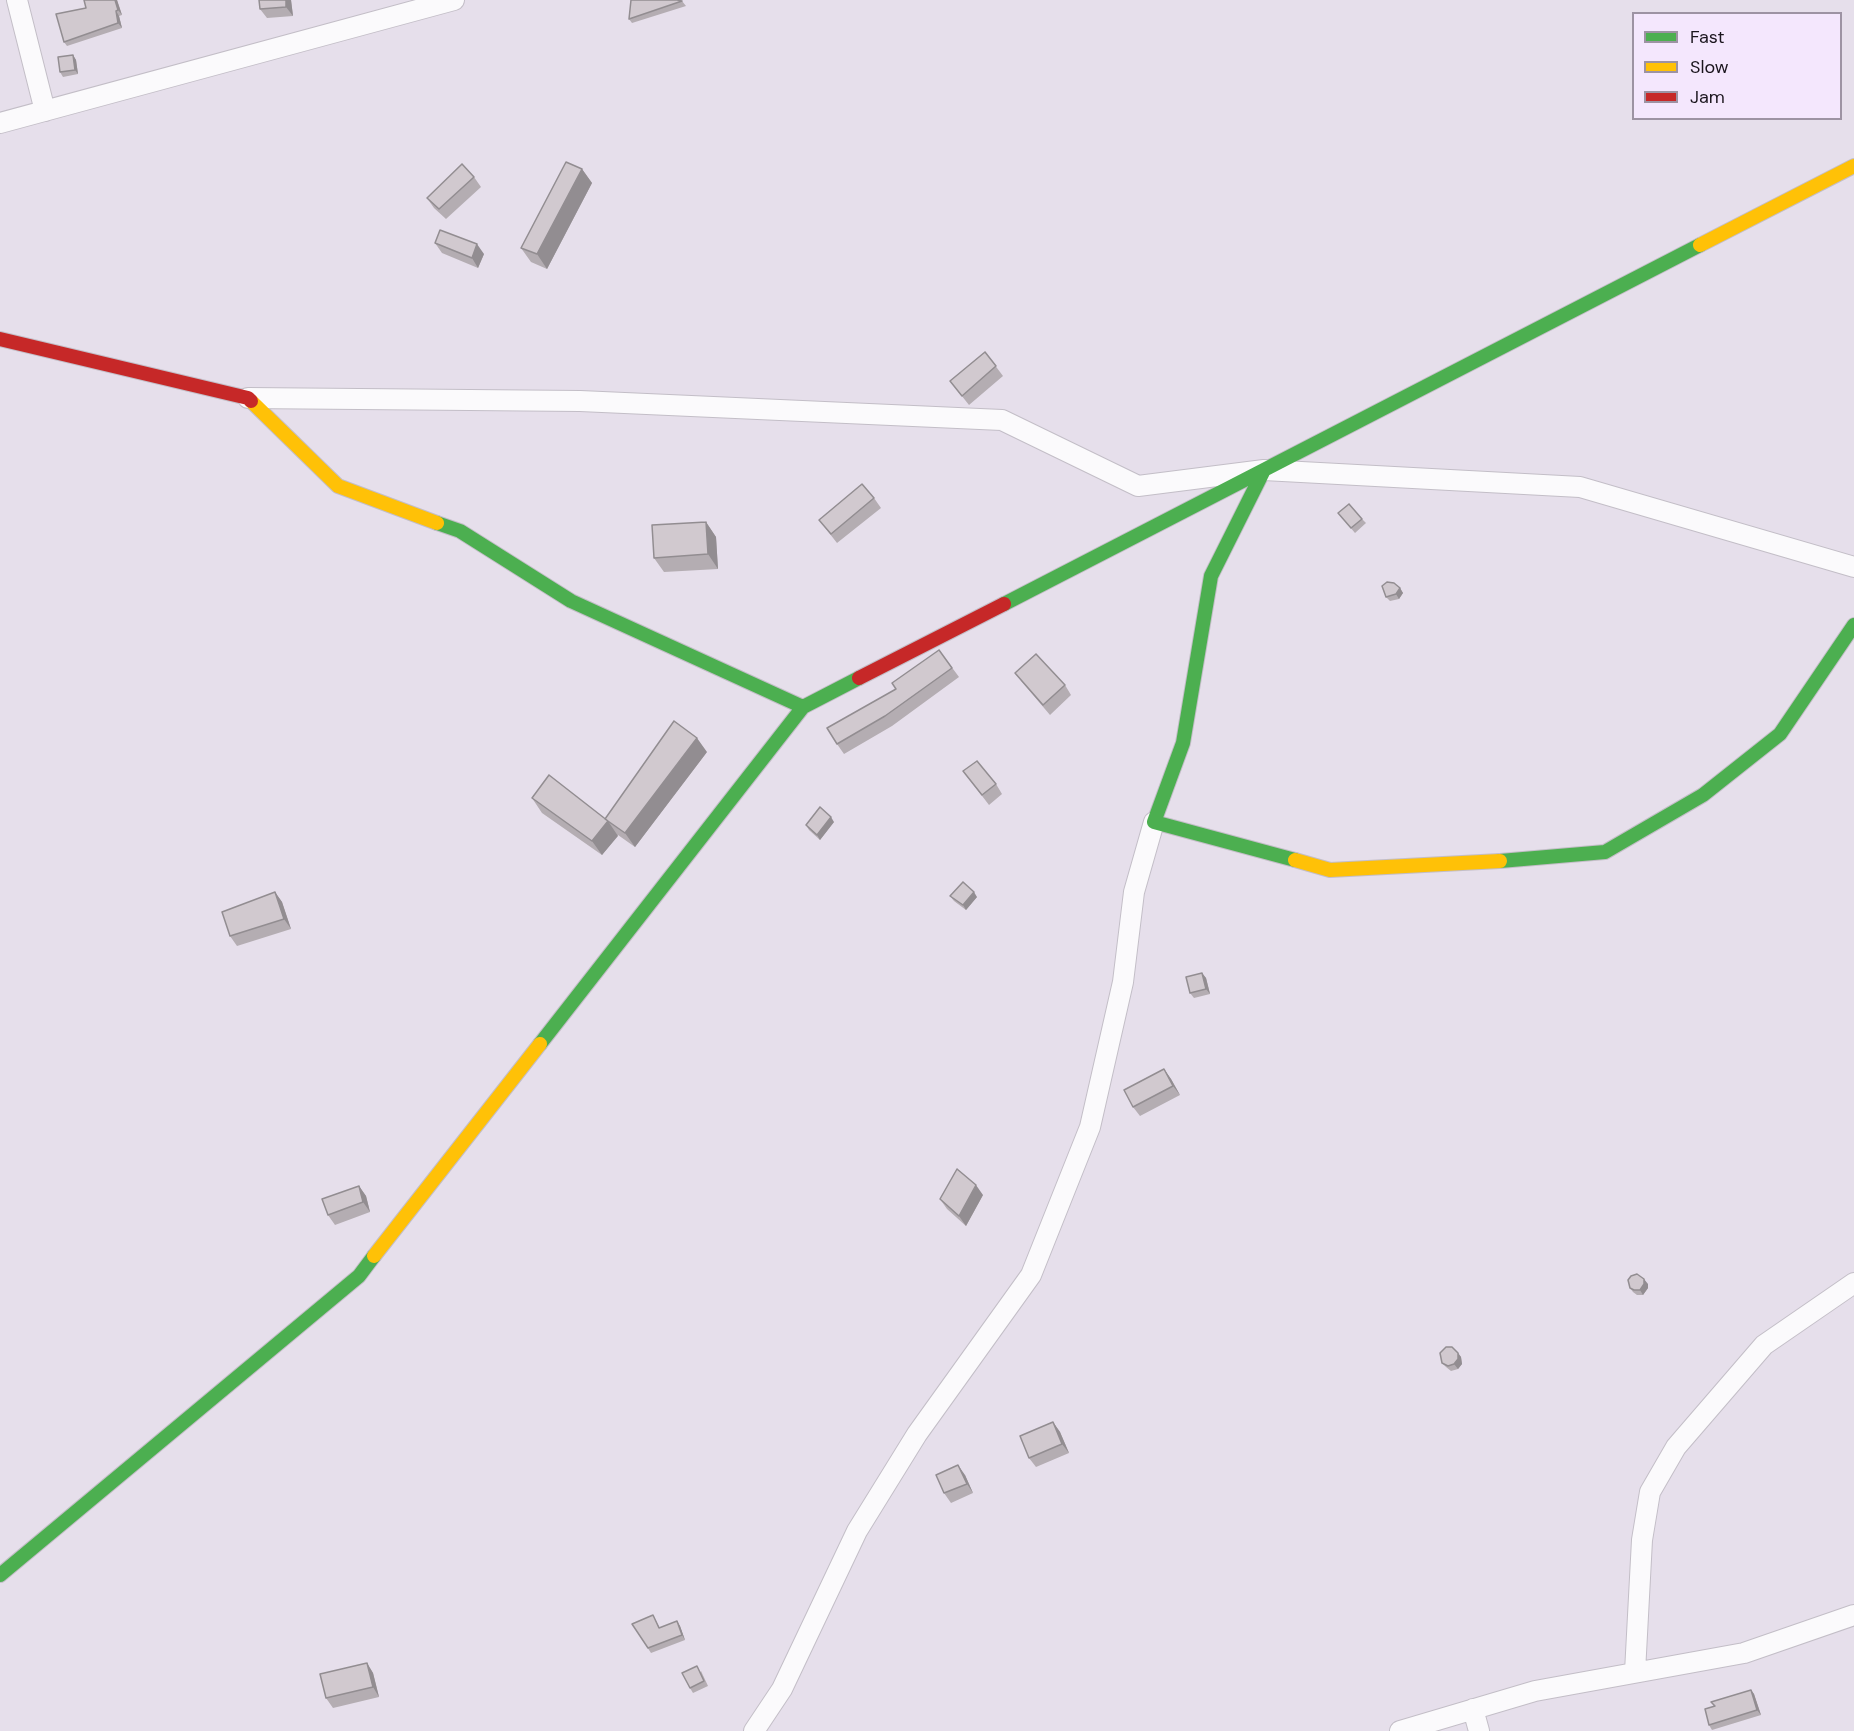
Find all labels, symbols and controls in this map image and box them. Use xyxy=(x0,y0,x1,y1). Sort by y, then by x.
legend xyxy=(1632,12,1842,120)
text: Fast xyxy=(1690,25,1725,49)
text: Slow xyxy=(1690,55,1729,79)
text: Jam xyxy=(1690,85,1725,109)

